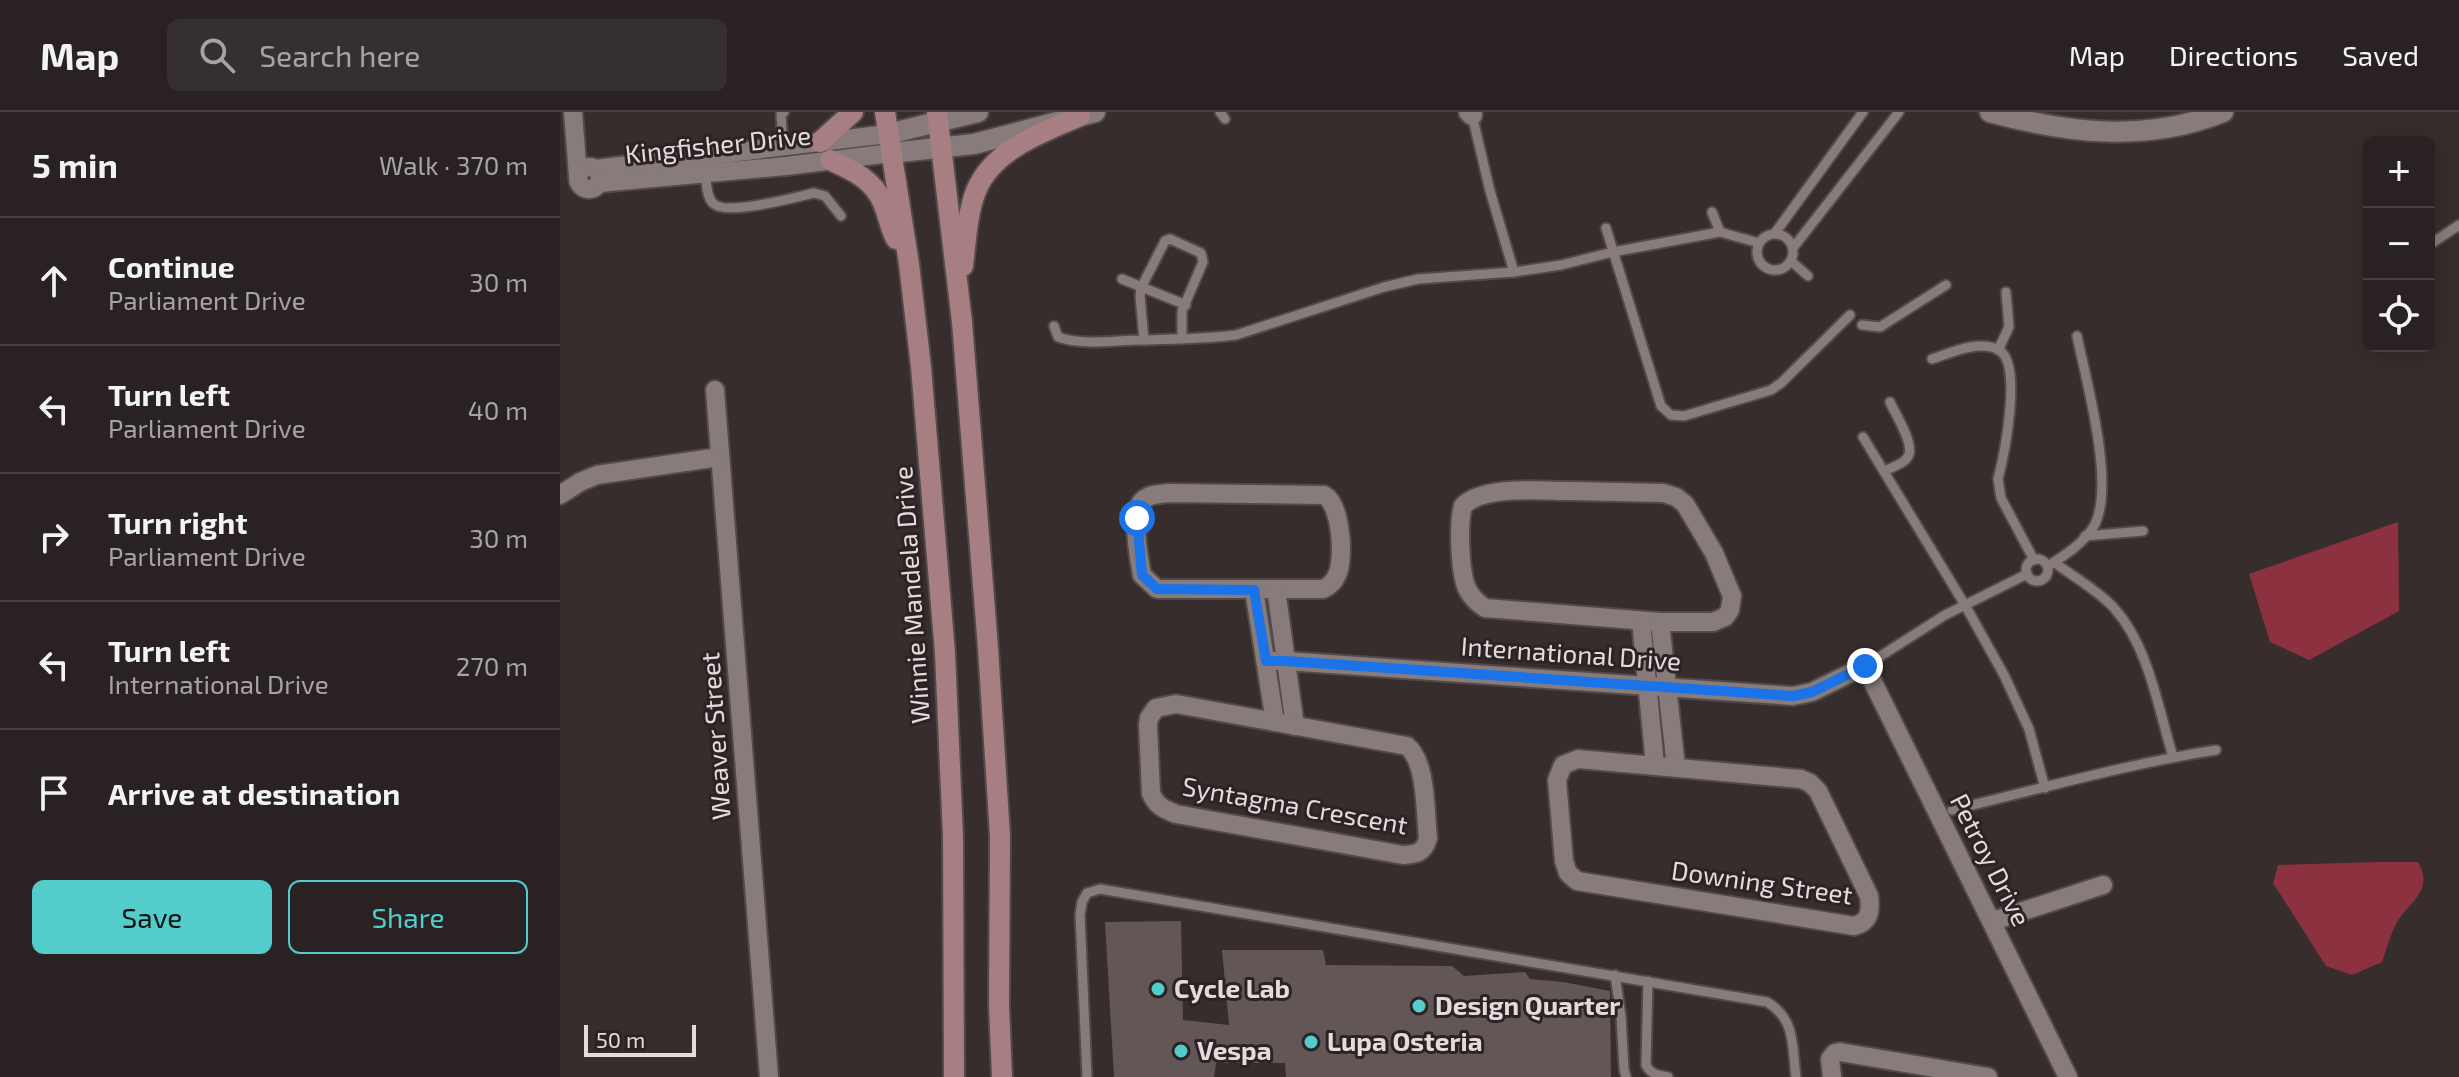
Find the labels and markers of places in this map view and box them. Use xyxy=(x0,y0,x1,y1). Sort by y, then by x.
place label: Cycle Lab xyxy=(1174,972,1290,1004)
marker: Cycle Lab xyxy=(1149,980,1167,998)
place label: Design Quarter xyxy=(1435,989,1620,1021)
marker: Design Quarter xyxy=(1410,997,1428,1015)
place label: Lupa Osteria xyxy=(1327,1025,1483,1056)
marker: Lupa Osteria xyxy=(1302,1033,1320,1051)
place label: Vespa xyxy=(1197,1034,1272,1065)
marker: Vespa xyxy=(1172,1042,1190,1060)

